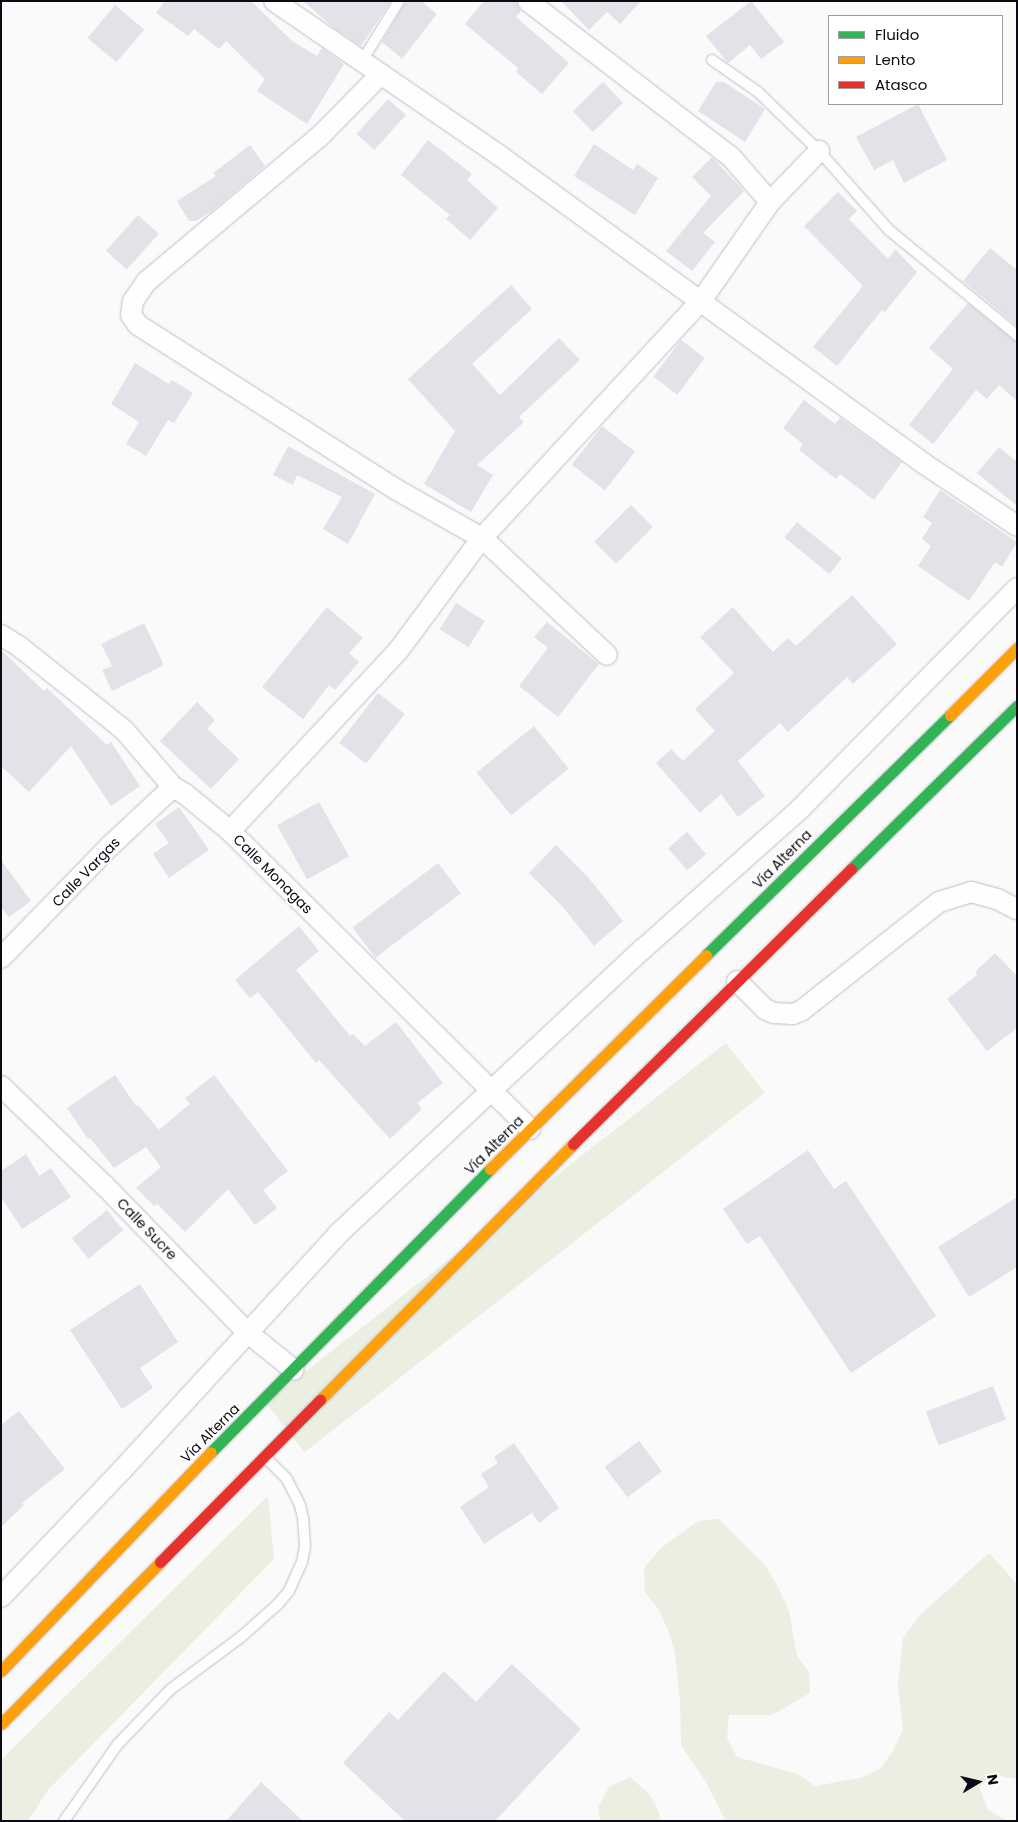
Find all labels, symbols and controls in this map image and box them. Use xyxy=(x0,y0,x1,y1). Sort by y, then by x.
legend xyxy=(828,15,1003,105)
text: Fluido xyxy=(875,24,919,45)
text: Lento xyxy=(875,49,915,70)
text: Atasco xyxy=(875,74,927,95)
street label: Vía Alterna xyxy=(749,826,815,892)
street label: Calle Monagas xyxy=(230,831,316,917)
street label: Calle Vargas xyxy=(49,834,123,910)
street label: Vía Alterna xyxy=(461,1112,527,1178)
street label: Calle Sucre xyxy=(113,1195,181,1263)
street label: Vía Alterna xyxy=(177,1400,243,1466)
north arrow xyxy=(953,1757,1003,1807)
text: N xyxy=(982,1773,1004,1786)

